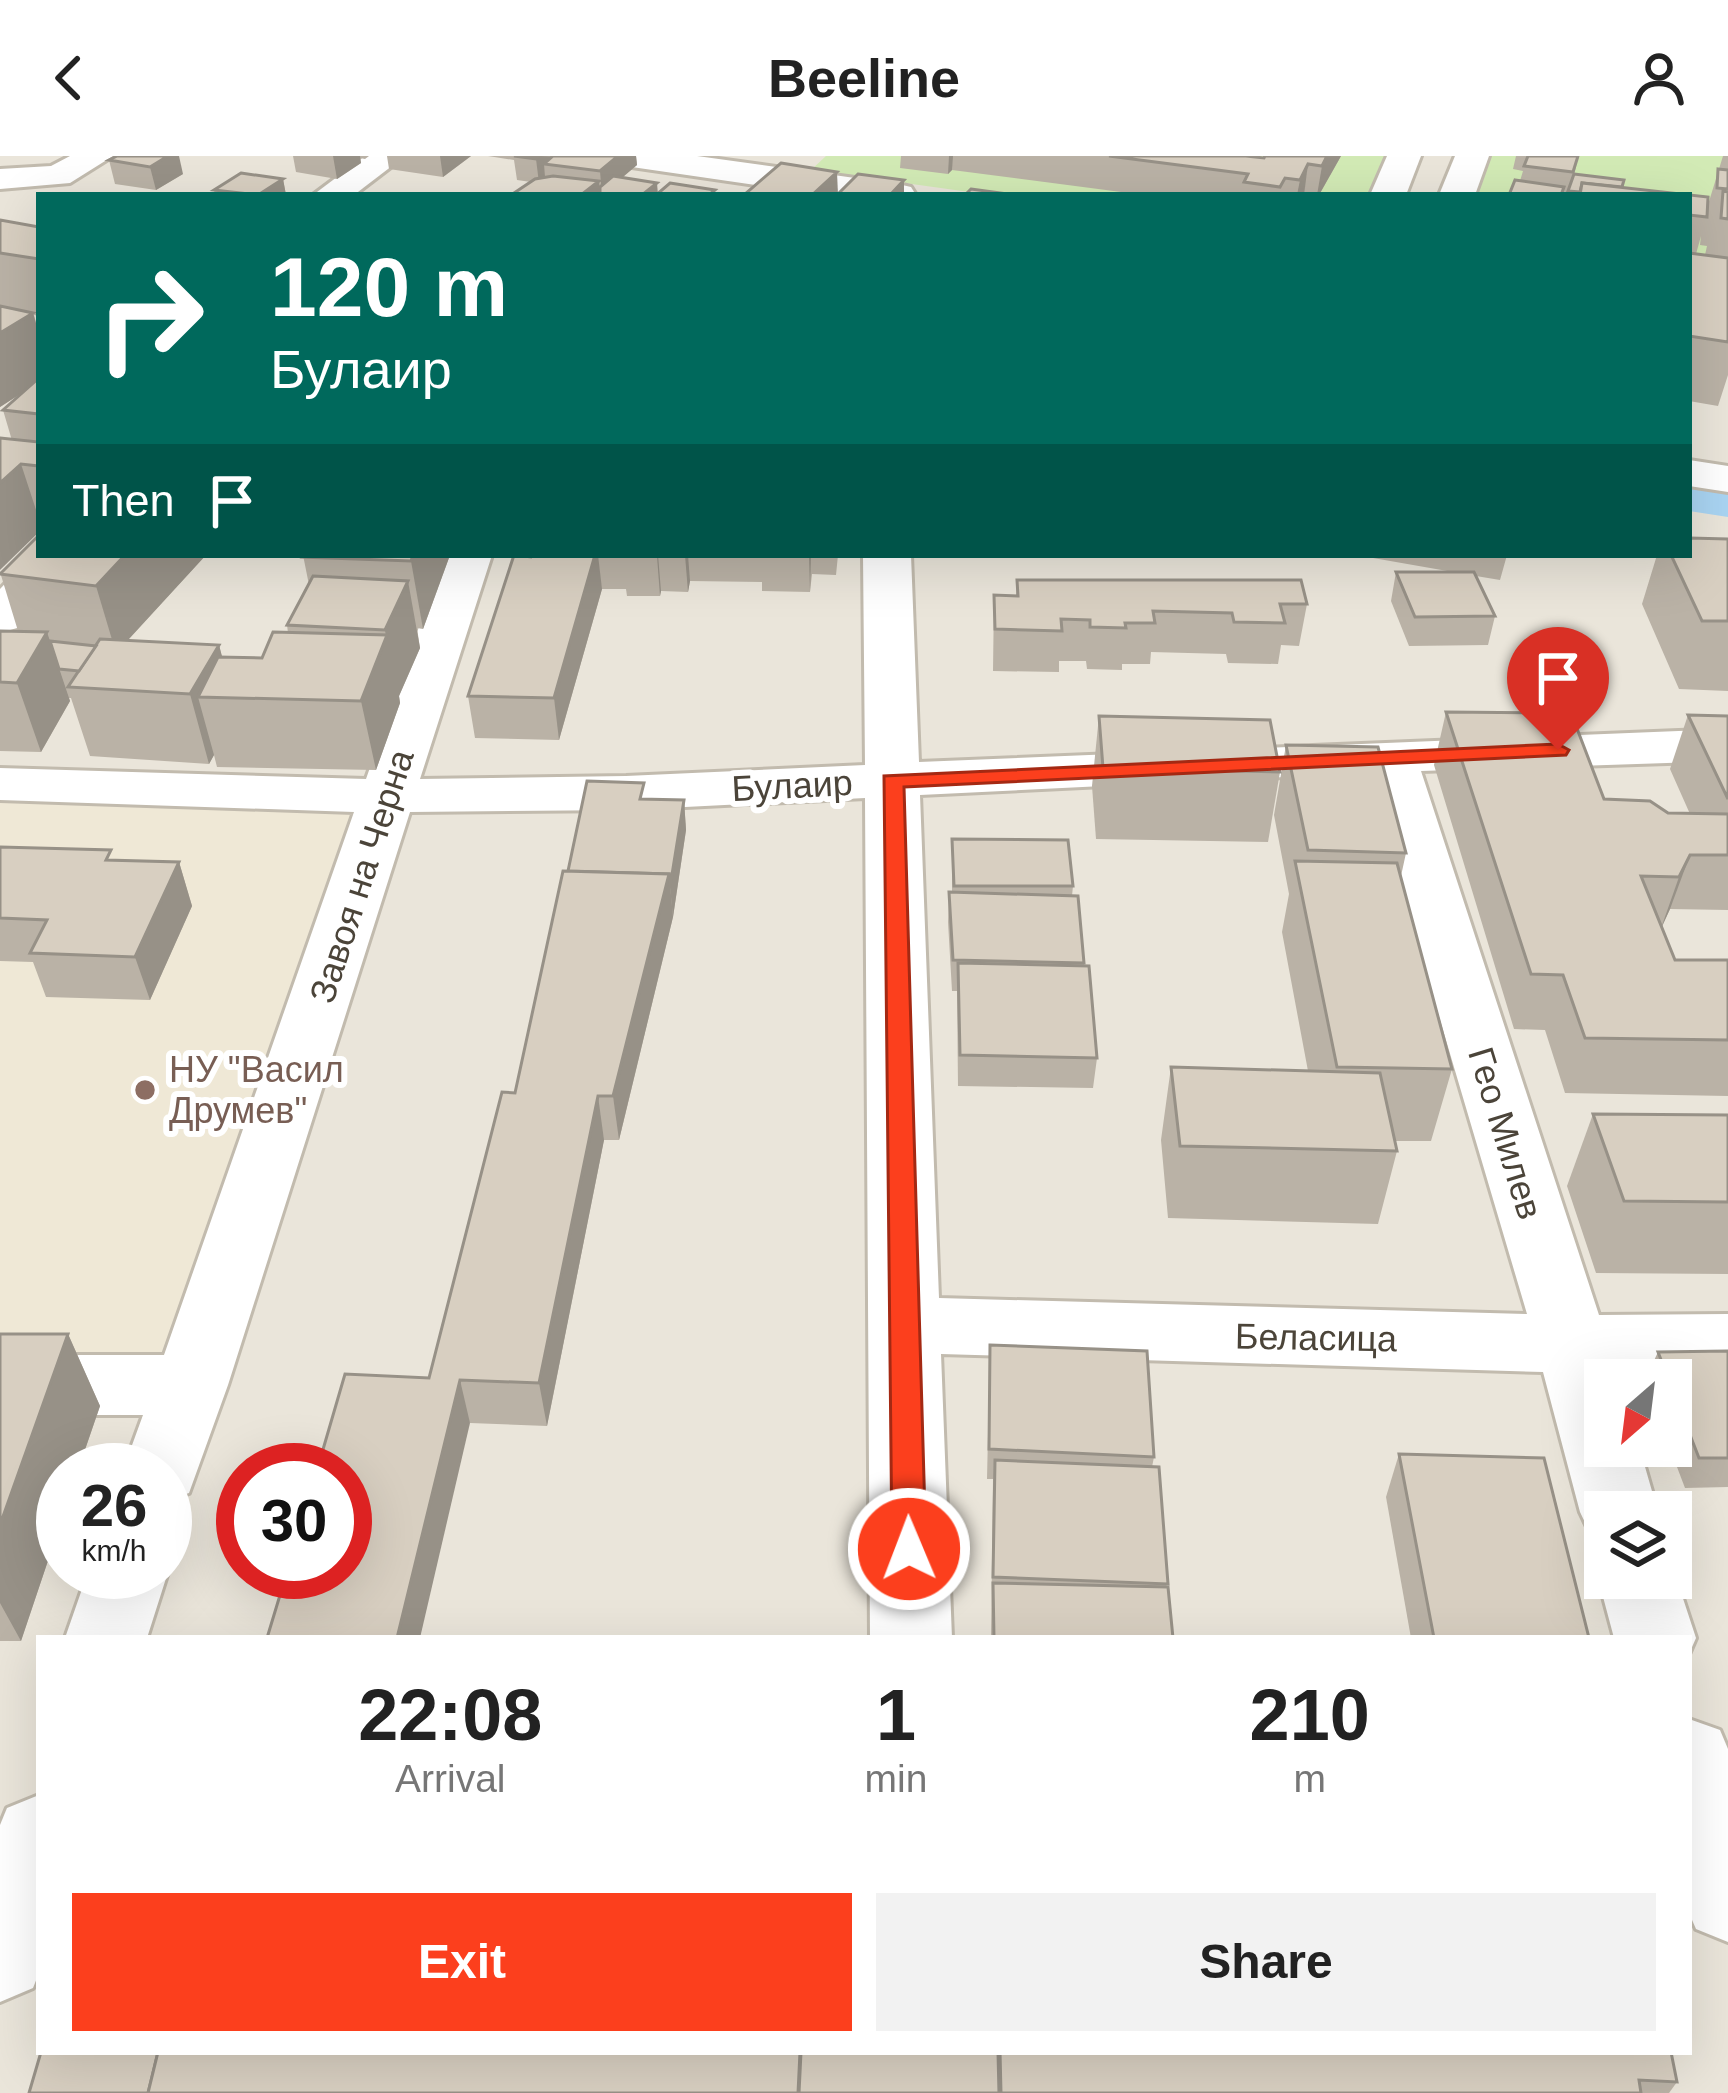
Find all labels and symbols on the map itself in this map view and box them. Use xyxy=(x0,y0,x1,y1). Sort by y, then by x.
pin xyxy=(1507,627,1609,750)
street label: Завоя на Черна xyxy=(301,743,422,1008)
street label: Булаир xyxy=(730,762,854,809)
street label: Гео Милев xyxy=(1460,1042,1551,1224)
place label: НУ "Васил Друмев" xyxy=(169,1049,344,1131)
marker: НУ "Васил Друмев" xyxy=(132,1077,158,1103)
street label: Беласица xyxy=(1235,1316,1398,1359)
north arrow xyxy=(1584,1359,1692,1467)
speed limit sign: 30 xyxy=(216,1443,372,1599)
position arrow xyxy=(846,1486,972,1612)

